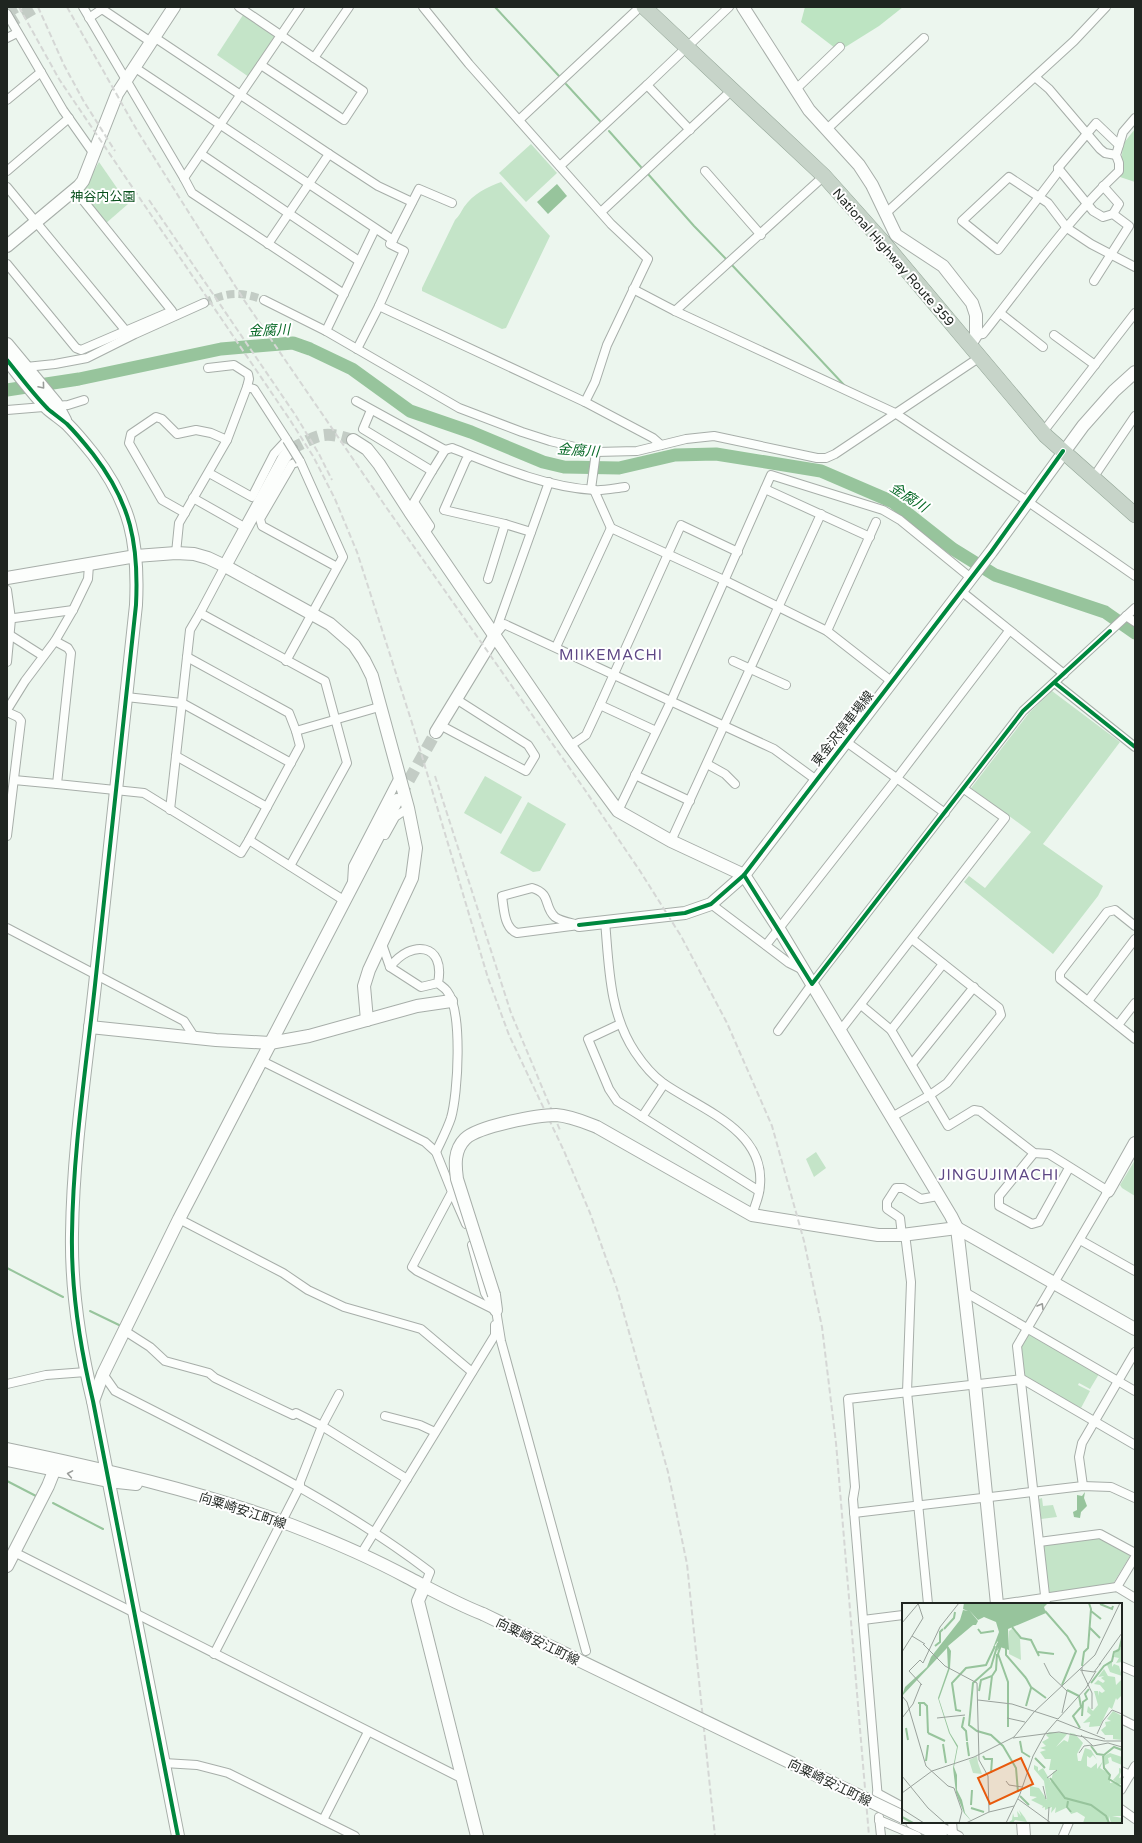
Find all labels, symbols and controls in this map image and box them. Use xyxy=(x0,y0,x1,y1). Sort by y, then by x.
street label: National Highway Route 359 xyxy=(829,185,957,330)
park label: 神谷内公園 xyxy=(70,189,136,205)
water label: 金腐川 xyxy=(248,321,292,340)
one-way arrow xyxy=(37,381,44,388)
water label: 金腐川 xyxy=(556,441,602,461)
water label: 金腐川 xyxy=(886,479,933,517)
district label: MIIKEMACHI xyxy=(559,646,663,664)
street label: 東金沢停車場線 xyxy=(808,688,877,769)
district label: JINGUJIMACHI xyxy=(939,1166,1059,1184)
one-way arrow xyxy=(1036,1303,1043,1310)
one-way arrow xyxy=(67,1470,73,1479)
street label: 向粟崎安江町線 xyxy=(197,1489,288,1533)
inset map xyxy=(902,1603,1122,1823)
street label: 向粟崎安江町線 xyxy=(493,1615,582,1669)
street label: 向粟崎安江町線 xyxy=(785,1756,874,1810)

